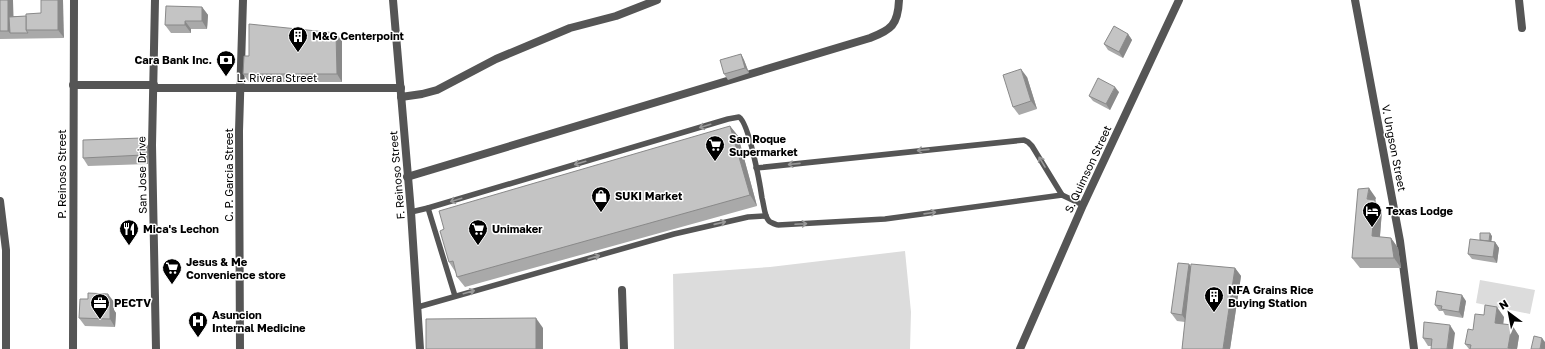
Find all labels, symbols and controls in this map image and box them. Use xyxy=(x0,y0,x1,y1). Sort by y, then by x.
building icon: M&G Centerpoint xyxy=(287,25,309,53)
place label: M&G Centerpoint xyxy=(312,29,405,42)
bank icon: Cara Bank Inc. xyxy=(215,49,237,77)
place label: Cara Bank Inc. xyxy=(135,53,212,66)
street label: L. Rivera Street xyxy=(237,71,318,84)
street label: V. Ungson Street xyxy=(1380,103,1409,192)
one-way arrow xyxy=(699,123,712,130)
street label: S. Quimson Street xyxy=(1062,123,1114,215)
street label: C. P. Garcia Street xyxy=(222,128,235,222)
street label: P. Reinoso Street xyxy=(55,129,68,219)
street label: F. Reinoso Street xyxy=(386,130,407,220)
place label: San Roque Supermarket xyxy=(729,132,798,158)
supermarket icon: San Roque Supermarket xyxy=(704,134,726,162)
street label: San Jose Drive xyxy=(134,136,149,214)
one-way arrow xyxy=(917,147,930,154)
one-way arrow xyxy=(1037,156,1045,168)
one-way arrow xyxy=(574,159,587,167)
one-way arrow xyxy=(788,160,801,168)
shop icon: SUKI Market xyxy=(590,185,612,213)
place label: SUKI Market xyxy=(615,189,683,202)
one-way arrow xyxy=(450,197,463,204)
hotel icon: Texas Lodge xyxy=(1361,200,1383,228)
place label: Texas Lodge xyxy=(1386,204,1453,217)
one-way arrow xyxy=(923,209,936,217)
restaurant icon: Mica's Lechon xyxy=(118,218,140,246)
supermarket icon: Unimaker xyxy=(467,218,489,246)
one-way arrow xyxy=(713,218,726,226)
one-way arrow xyxy=(794,221,807,228)
place label: Mica's Lechon xyxy=(143,222,219,235)
place label: Unimaker xyxy=(492,222,543,235)
one-way arrow xyxy=(588,252,601,260)
place label: Jesus & Me Convenience store xyxy=(186,255,286,281)
supermarket icon: Jesus & Me Convenience store xyxy=(161,257,183,285)
place label: NFA Grains Rice Buying Station xyxy=(1228,283,1314,309)
building icon: NFA Grains Rice Buying Station xyxy=(1203,285,1225,313)
one-way arrow xyxy=(462,288,475,295)
office icon: PECTV xyxy=(89,292,111,320)
north arrow xyxy=(1489,293,1529,333)
place label: PECTV xyxy=(114,296,151,309)
text: N xyxy=(1496,296,1510,312)
place label: Asuncion Internal Medicine xyxy=(212,308,306,334)
hospital icon: Asuncion Internal Medicine xyxy=(187,310,209,338)

